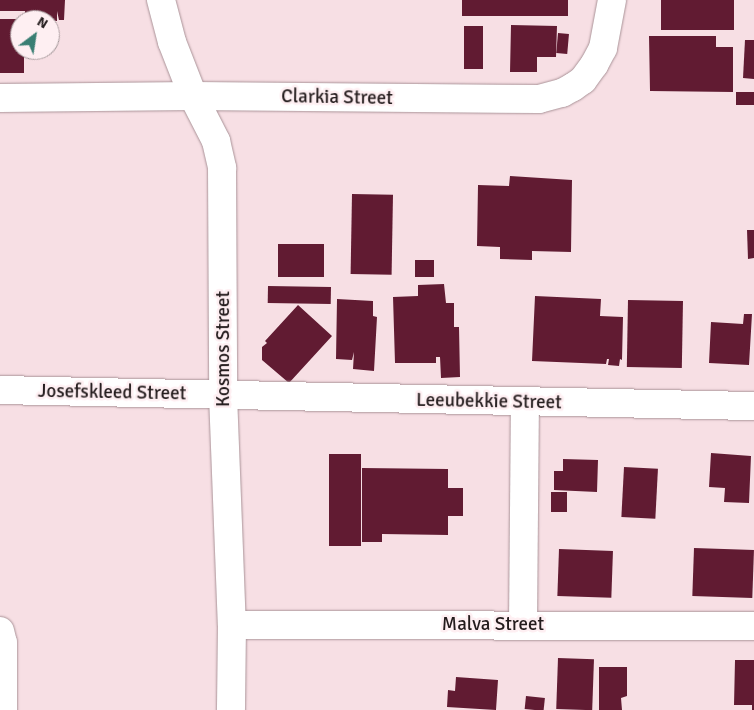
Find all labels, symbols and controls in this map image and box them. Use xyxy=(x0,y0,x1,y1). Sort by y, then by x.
north arrow xyxy=(10,10,60,60)
text: N xyxy=(34,13,51,32)
street label: Clarkia Street xyxy=(281,86,393,110)
street label: Kosmos Street xyxy=(213,291,235,407)
street label: Josefskleed Street xyxy=(38,380,186,406)
street label: Leeubekkie Street xyxy=(416,389,562,415)
street label: Malva Street xyxy=(442,614,544,636)

